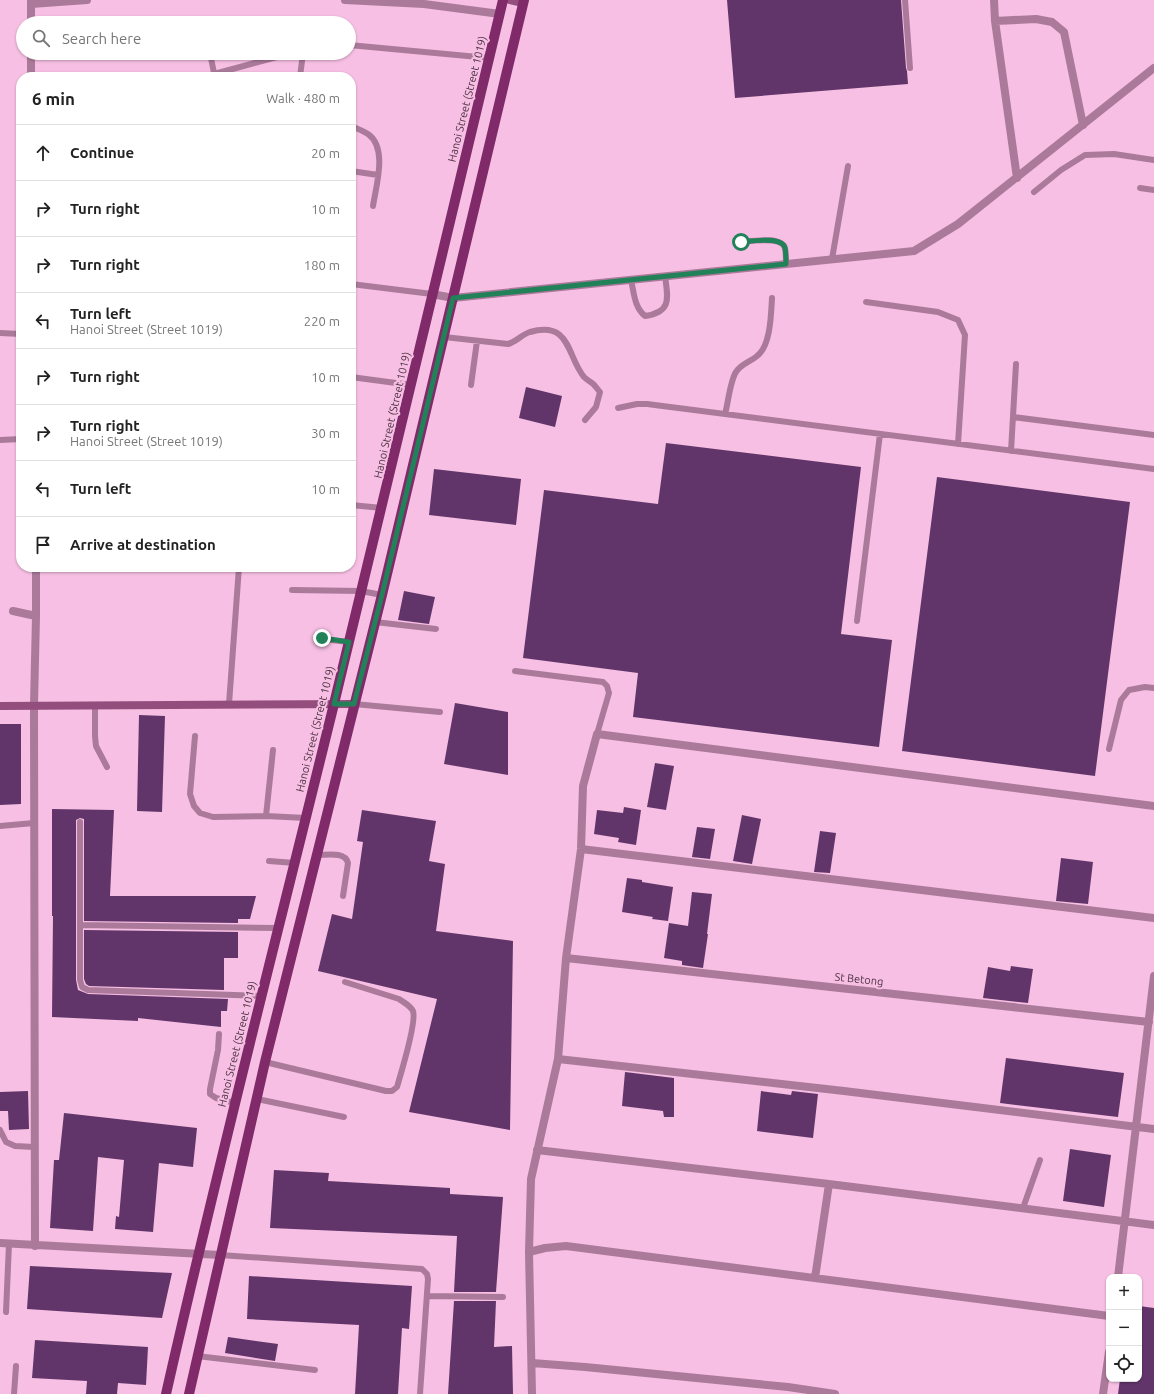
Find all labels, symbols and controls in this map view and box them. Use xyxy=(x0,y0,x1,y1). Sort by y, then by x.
search box xyxy=(16,16,356,60)
icon: search xyxy=(30,27,52,49)
text: Search here xyxy=(62,30,141,47)
street label: Hanoi Street (Street 1019) xyxy=(446,35,489,163)
text: 6 min xyxy=(32,89,75,108)
text: Walk · 480 m xyxy=(266,91,340,105)
icon: ahead xyxy=(32,142,54,164)
text: Continue xyxy=(70,144,134,161)
text: 20 m xyxy=(311,146,340,160)
icon: right xyxy=(32,198,54,220)
text: Turn right xyxy=(70,200,140,217)
text: 10 m xyxy=(311,202,340,216)
route start xyxy=(732,233,750,251)
icon: right xyxy=(32,254,54,276)
text: Turn right xyxy=(70,256,140,273)
text: 180 m xyxy=(304,258,340,272)
text: Turn left xyxy=(70,305,131,322)
icon: left xyxy=(32,310,54,332)
text: 220 m xyxy=(304,314,340,328)
text: Hanoi Street (Street 1019) xyxy=(70,322,223,336)
street label: Hanoi Street (Street 1019) xyxy=(372,351,413,480)
icon: right xyxy=(32,366,54,388)
text: Turn right xyxy=(70,368,140,385)
text: 10 m xyxy=(311,370,340,384)
text: Turn right xyxy=(70,417,140,434)
icon: right xyxy=(32,422,54,444)
text: 30 m xyxy=(311,426,340,440)
text: Hanoi Street (Street 1019) xyxy=(70,434,223,448)
icon: left xyxy=(32,478,54,500)
text: Turn left xyxy=(70,480,131,497)
text: 10 m xyxy=(311,482,340,496)
icon: arrive xyxy=(32,534,54,556)
text: Arrive at destination xyxy=(70,536,216,553)
route end xyxy=(313,629,331,647)
street label: Hanoi Street (Street 1019) xyxy=(294,665,337,793)
street label: St Betong xyxy=(834,970,884,988)
street label: Hanoi Street (Street 1019) xyxy=(216,980,259,1108)
map controls xyxy=(1106,1274,1142,1382)
button: + xyxy=(1106,1274,1142,1310)
button: − xyxy=(1106,1310,1142,1346)
button: locate xyxy=(1106,1346,1142,1382)

